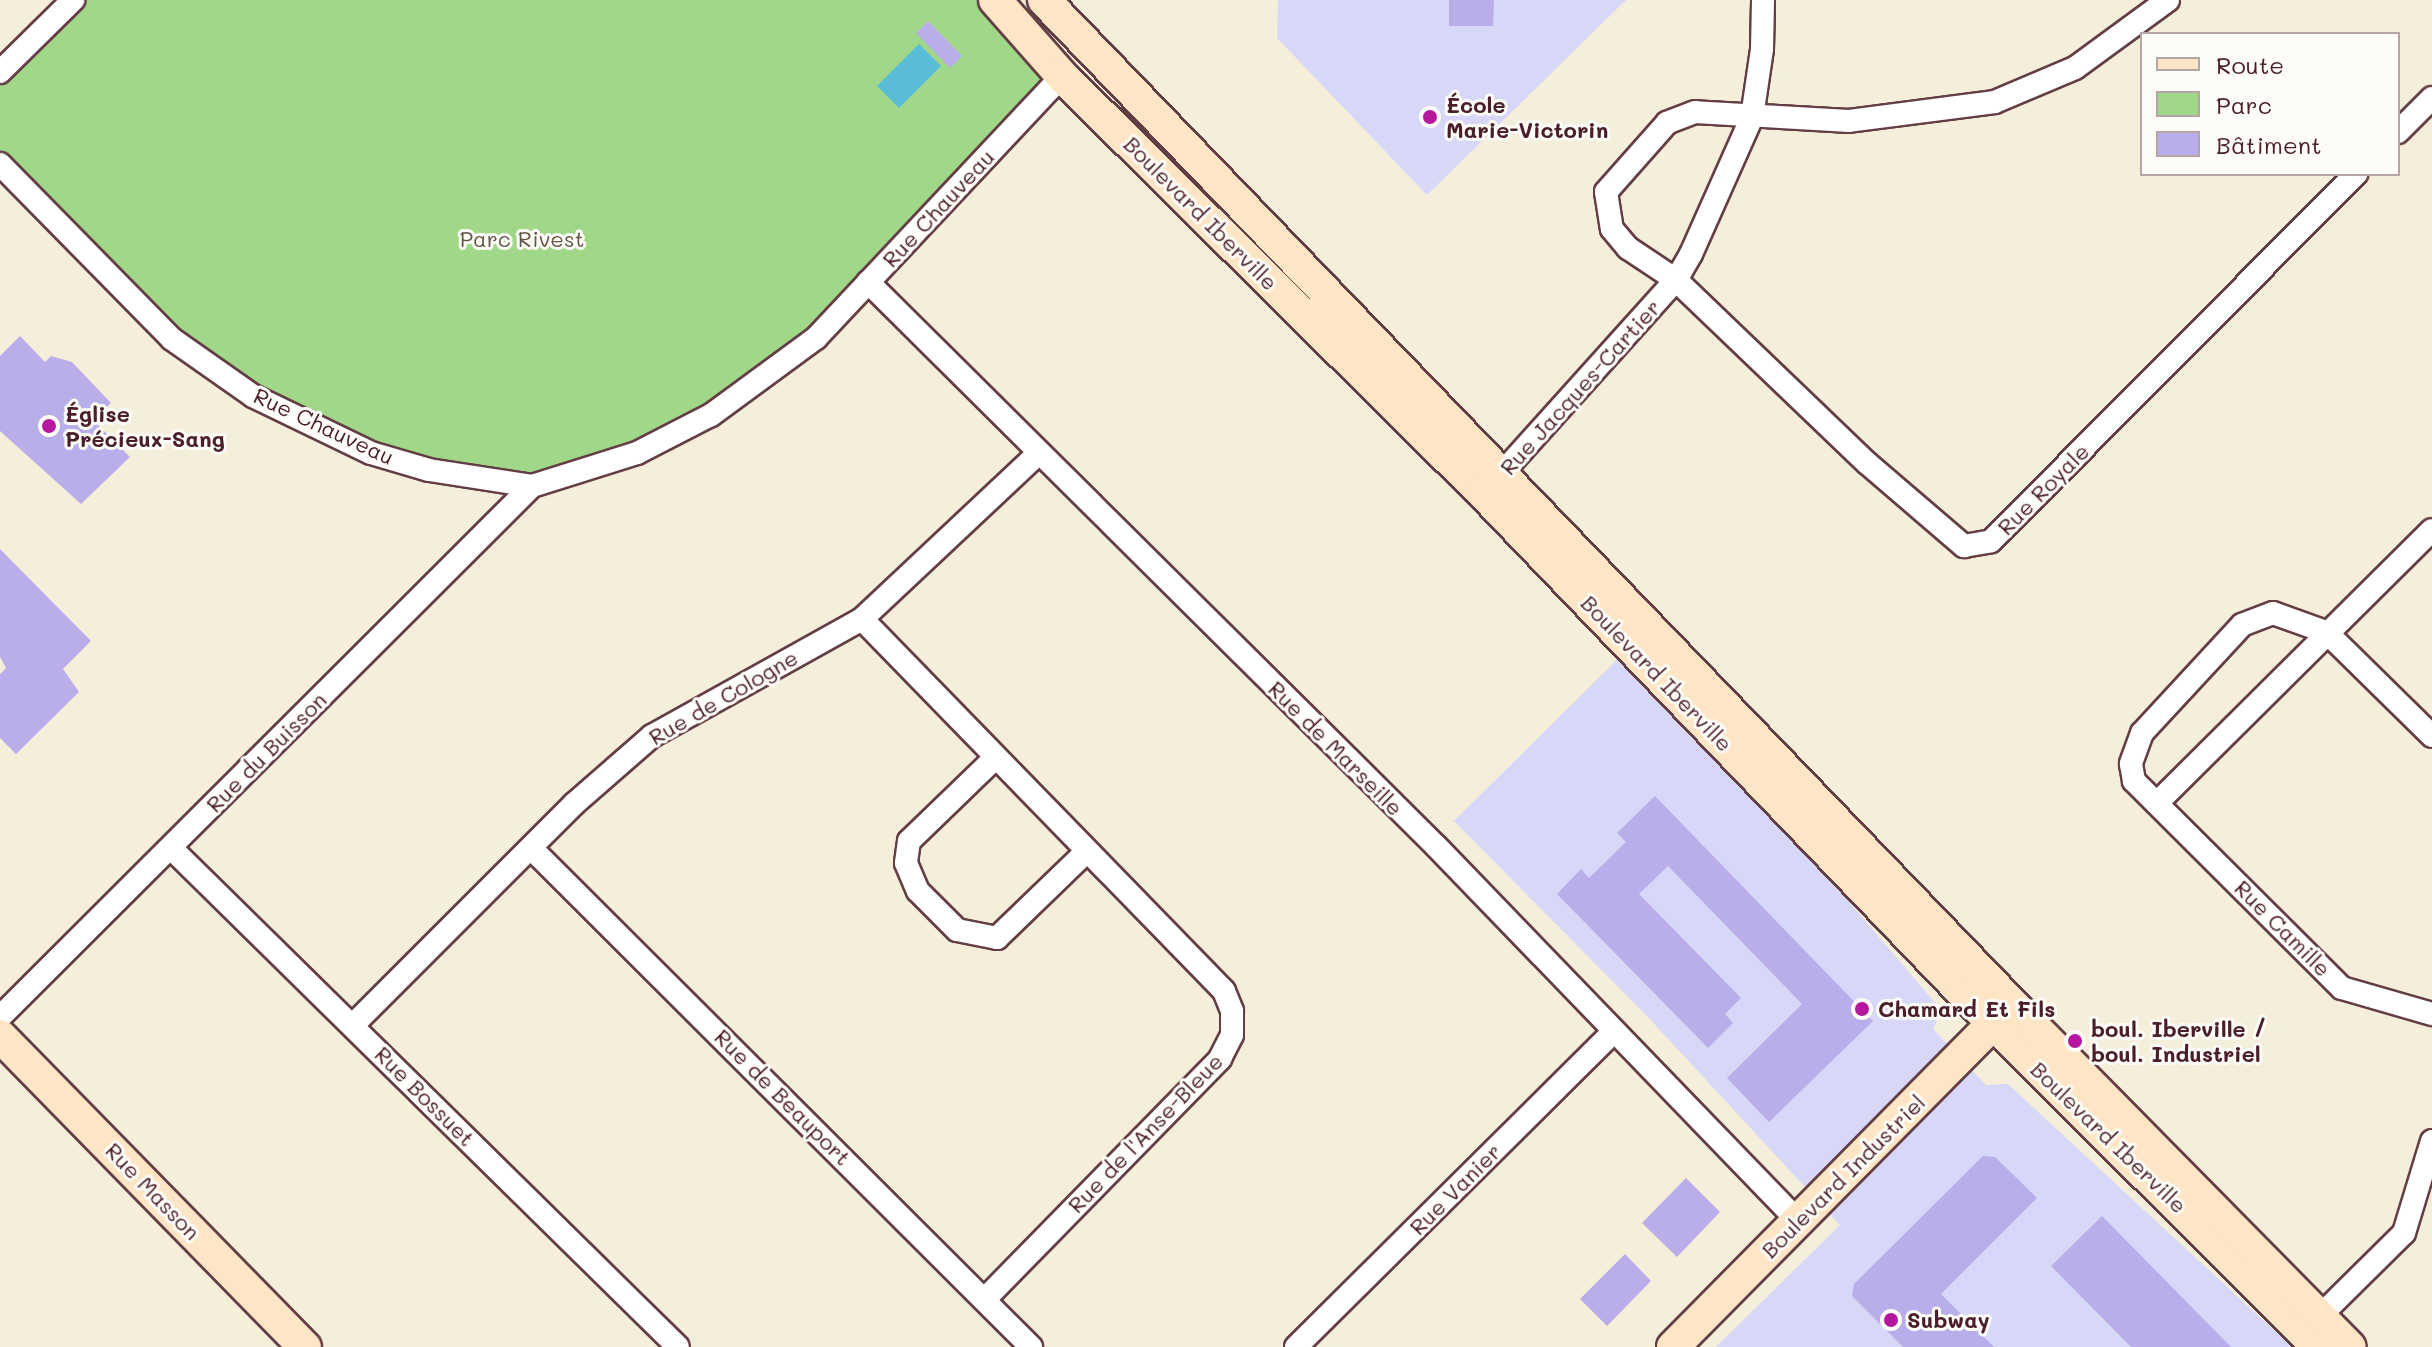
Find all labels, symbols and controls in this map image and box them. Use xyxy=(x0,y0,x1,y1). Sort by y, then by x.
legend xyxy=(2140,32,2400,176)
text: Route xyxy=(2216,49,2284,80)
text: Parc xyxy=(2216,89,2272,120)
place label: École Marie-Victorin xyxy=(1446,91,1608,142)
marker: École Marie-Victorin xyxy=(1421,108,1439,126)
text: Bâtiment xyxy=(2216,129,2322,160)
street label: Boulevard Iberville xyxy=(1119,131,1283,295)
street label: Rue Chauveau xyxy=(877,144,999,272)
park label: Parc Rivest xyxy=(460,226,584,252)
street label: Rue Jacques-Cartier xyxy=(1494,294,1666,480)
street label: Rue Chauveau xyxy=(250,382,398,470)
place label: Église Précieux-Sang xyxy=(65,400,225,452)
marker: Église Précieux-Sang xyxy=(40,417,58,435)
street label: Rue Royale xyxy=(1992,438,2094,540)
street label: Boulevard Iberville xyxy=(1576,590,1738,756)
street label: Rue de Cologne xyxy=(644,644,802,750)
street label: Rue de Marseille xyxy=(1263,675,1409,821)
street label: Rue du Buisson xyxy=(201,687,331,817)
street label: Rue Camille xyxy=(2229,874,2337,982)
place label: Chamard Et Fils xyxy=(1878,996,2055,1022)
marker: Chamard Et Fils xyxy=(1853,1000,1871,1018)
place label: boul. Iberville / boul. Industriel xyxy=(2091,1015,2266,1066)
street label: Rue de Beauport xyxy=(709,1023,857,1171)
marker: boul. Iberville / boul. Industriel xyxy=(2066,1032,2084,1050)
street label: Rue Bossuet xyxy=(370,1041,480,1151)
street label: Rue de l'Anse-Bleue xyxy=(1062,1048,1228,1218)
street label: Boulevard Iberville xyxy=(2026,1056,2192,1218)
street label: Boulevard Industriel xyxy=(1756,1089,1930,1263)
street label: Rue Masson xyxy=(100,1137,206,1245)
street label: Rue Vanier xyxy=(1404,1138,1506,1240)
place label: Subway xyxy=(1907,1307,1990,1333)
marker: Subway xyxy=(1882,1311,1900,1329)

